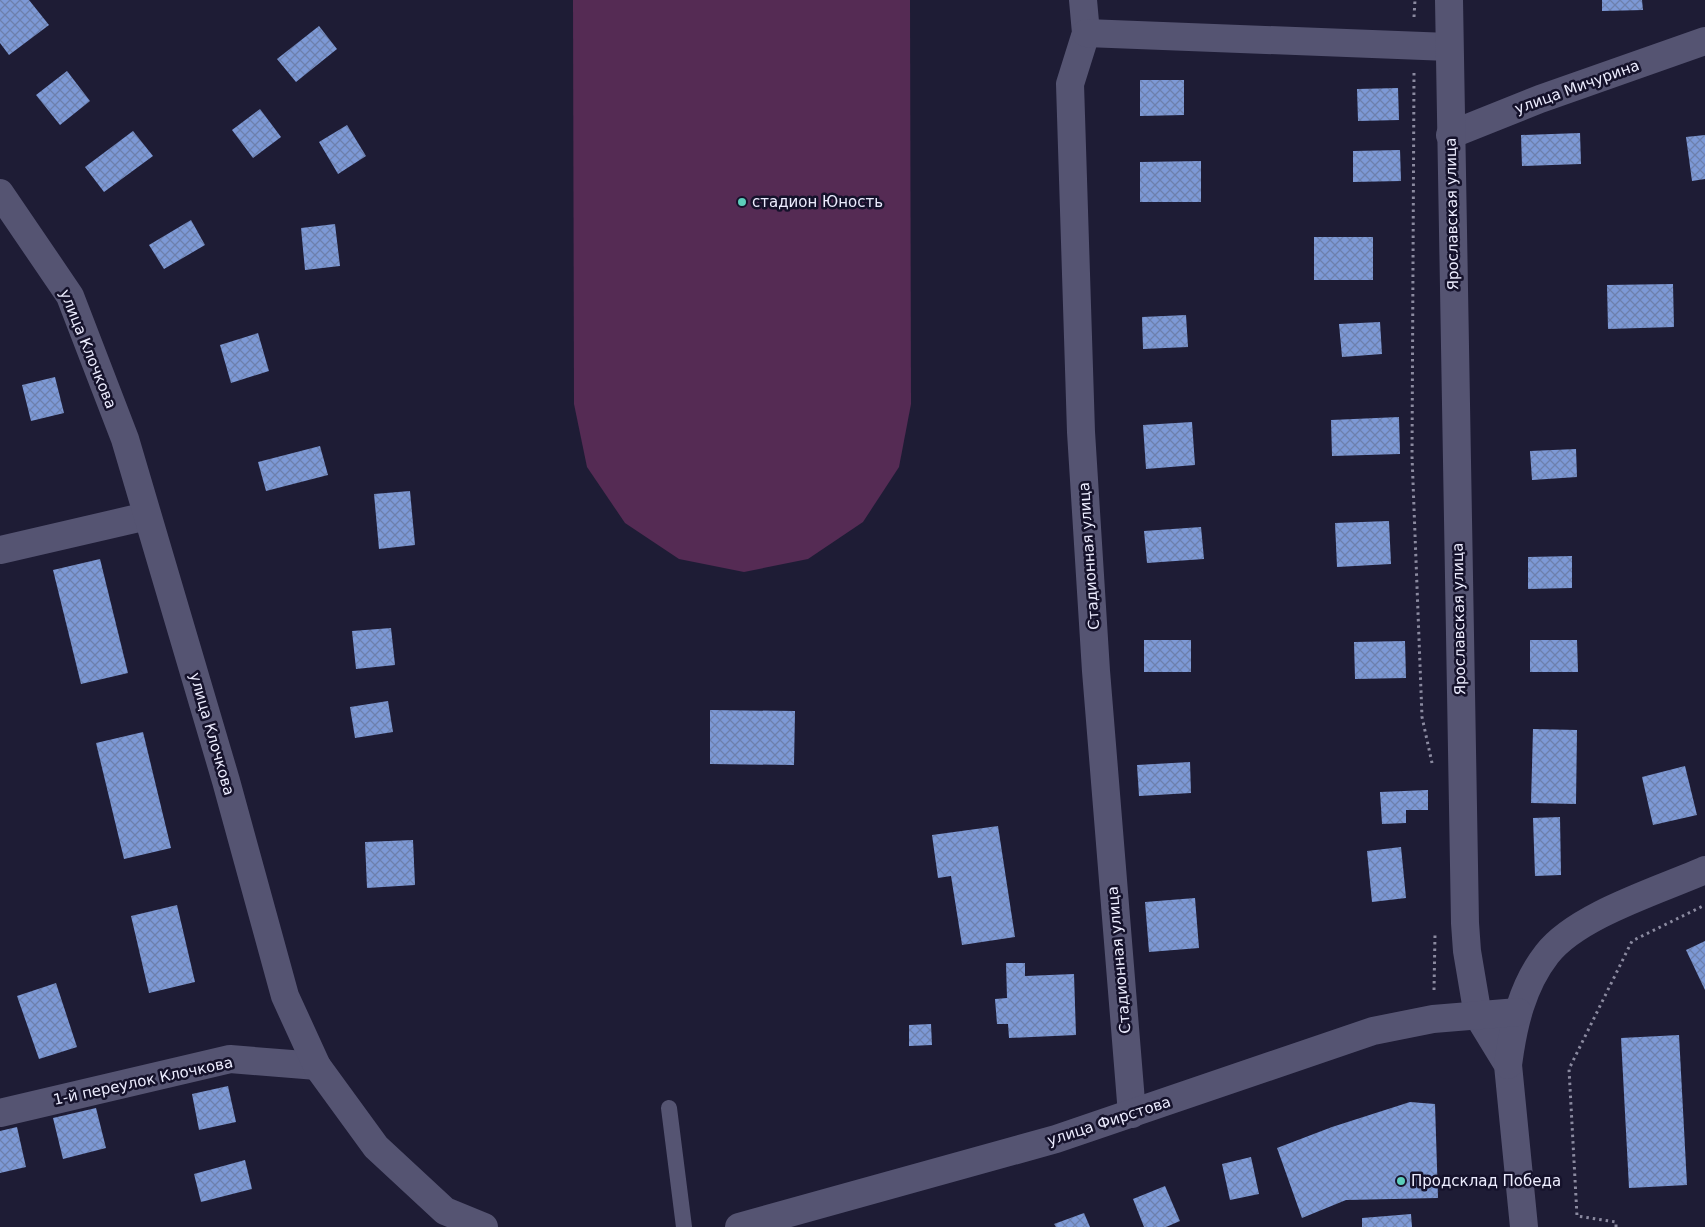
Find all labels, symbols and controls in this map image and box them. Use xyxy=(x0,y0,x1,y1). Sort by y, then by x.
street label: улица Мичурина xyxy=(1512,56,1642,118)
street label: Ярославская улица xyxy=(1442,137,1462,291)
place label: стадион Юность xyxy=(752,193,883,211)
marker: стадион Юность xyxy=(736,196,748,208)
street label: улица Клочкова xyxy=(56,287,120,411)
street label: Стадионная улица xyxy=(1075,482,1103,630)
street label: Ярославская улица xyxy=(1449,542,1469,696)
street label: улица Клочкова xyxy=(186,671,238,797)
street label: Стадионная улица xyxy=(1104,886,1134,1034)
street label: 1-й переулок Клочкова xyxy=(51,1053,235,1109)
street label: улица Фирстова xyxy=(1045,1093,1173,1149)
place label: Продсклад Победа xyxy=(1411,1172,1561,1190)
marker: Продсклад Победа xyxy=(1395,1175,1407,1187)

